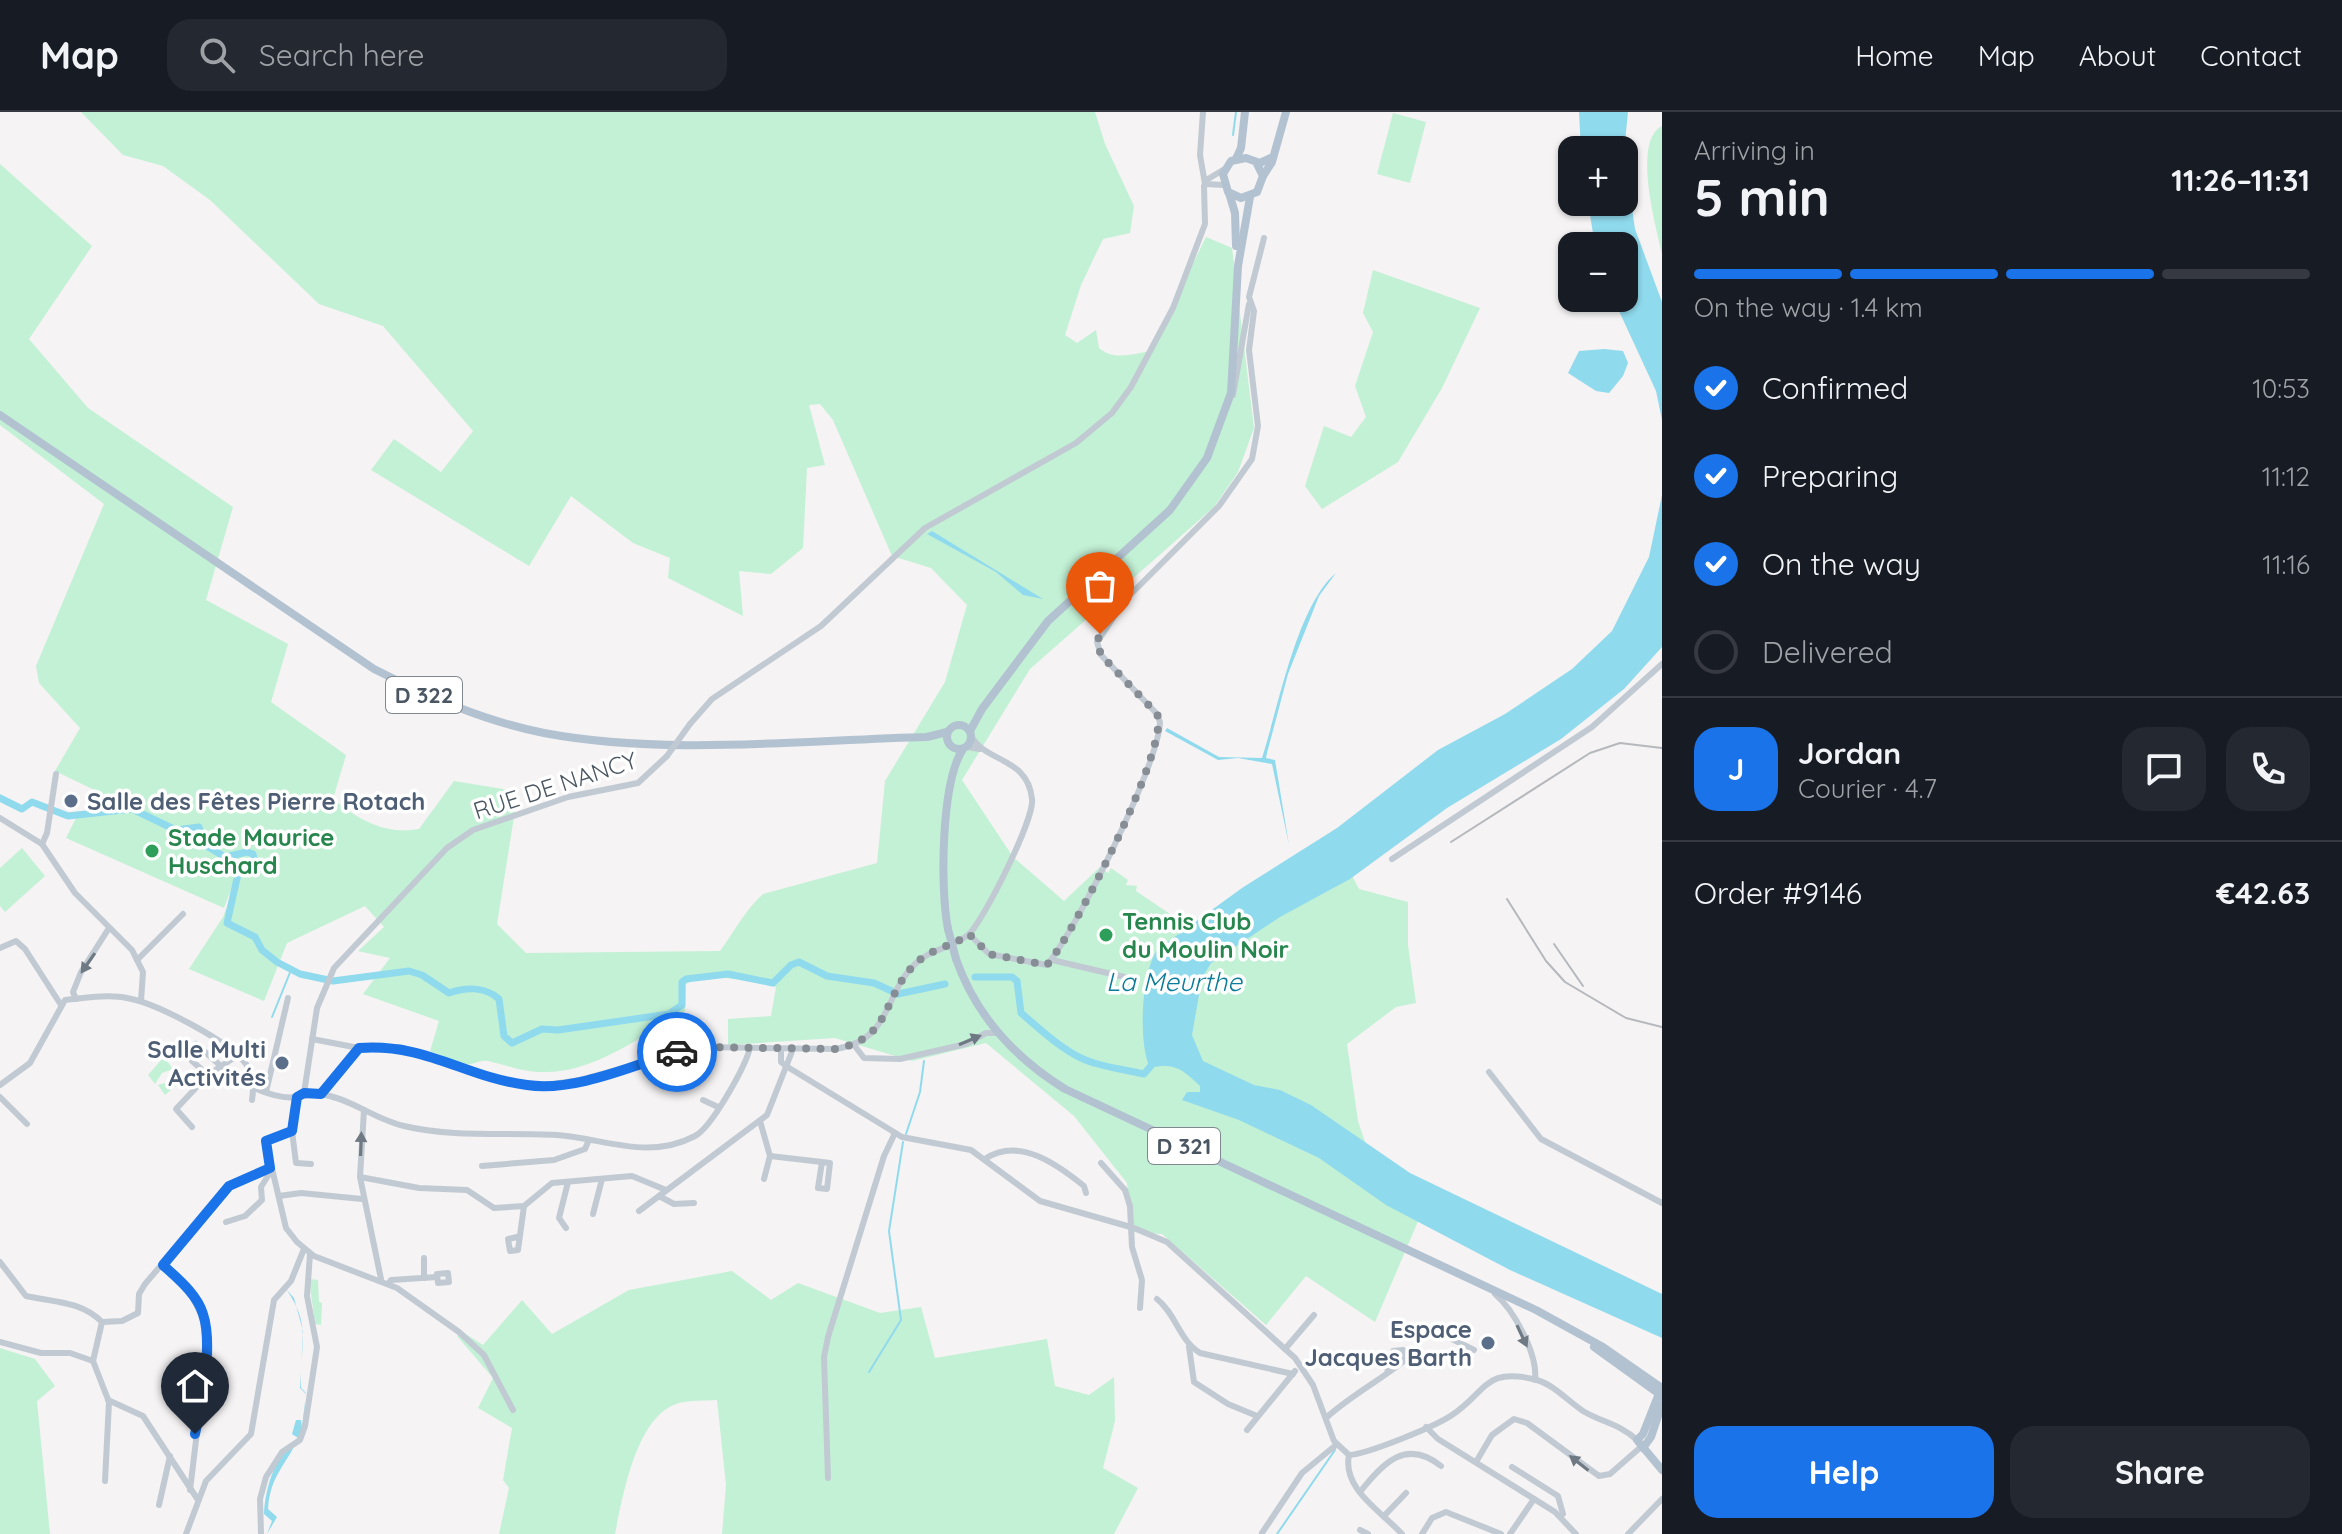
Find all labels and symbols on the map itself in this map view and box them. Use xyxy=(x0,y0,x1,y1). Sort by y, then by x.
pin xyxy=(1066,552,1134,634)
road number: D 322 xyxy=(386,677,462,713)
street label: RUE DE NANCY xyxy=(469,744,641,826)
place label: Salle des Fêtes Pierre Rotach xyxy=(87,786,425,816)
marker: Salle des Fêtes Pierre Rotach xyxy=(62,792,80,810)
place label: Stade Maurice Huschard xyxy=(168,822,334,880)
marker: Stade Maurice Huschard xyxy=(143,842,161,860)
place label: Tennis Club du Moulin Noir xyxy=(1122,906,1289,964)
marker: Tennis Club du Moulin Noir xyxy=(1097,926,1115,944)
one-way arrow xyxy=(81,952,96,973)
water label: La Meurthe xyxy=(1106,965,1243,998)
courier xyxy=(637,1012,717,1092)
place label: Salle Multi Activités xyxy=(147,1034,266,1092)
one-way arrow xyxy=(958,1034,982,1047)
marker: Salle Multi Activités xyxy=(273,1054,291,1072)
road number: D 321 xyxy=(1148,1128,1220,1164)
one-way arrow xyxy=(354,1131,367,1156)
place label: Espace Jacques Barth xyxy=(1305,1314,1472,1372)
one-way arrow xyxy=(1515,1324,1528,1347)
marker: Espace Jacques Barth xyxy=(1479,1334,1497,1352)
pin xyxy=(161,1352,229,1434)
one-way arrow xyxy=(1569,1455,1589,1471)

